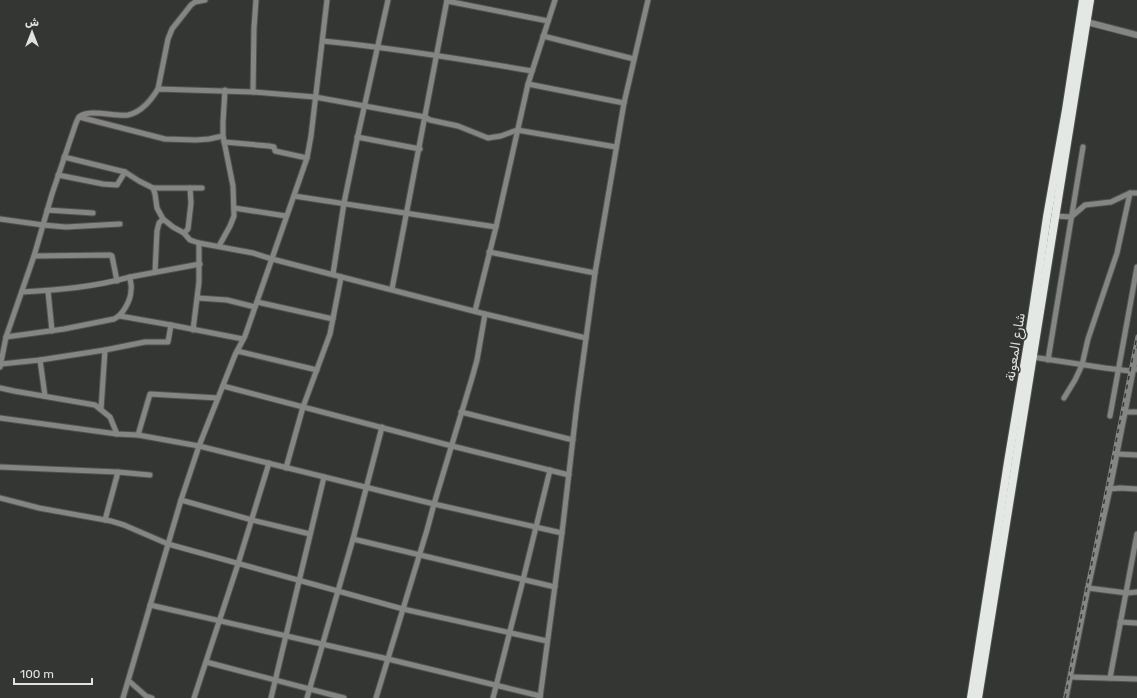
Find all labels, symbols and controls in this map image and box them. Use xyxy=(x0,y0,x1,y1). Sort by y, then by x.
north arrow xyxy=(12,12,52,52)
text: ش xyxy=(25,16,39,29)
street label: شارع المعونة xyxy=(1002,312,1030,382)
scale bar xyxy=(14,660,92,686)
text: 100 m xyxy=(20,667,54,681)

